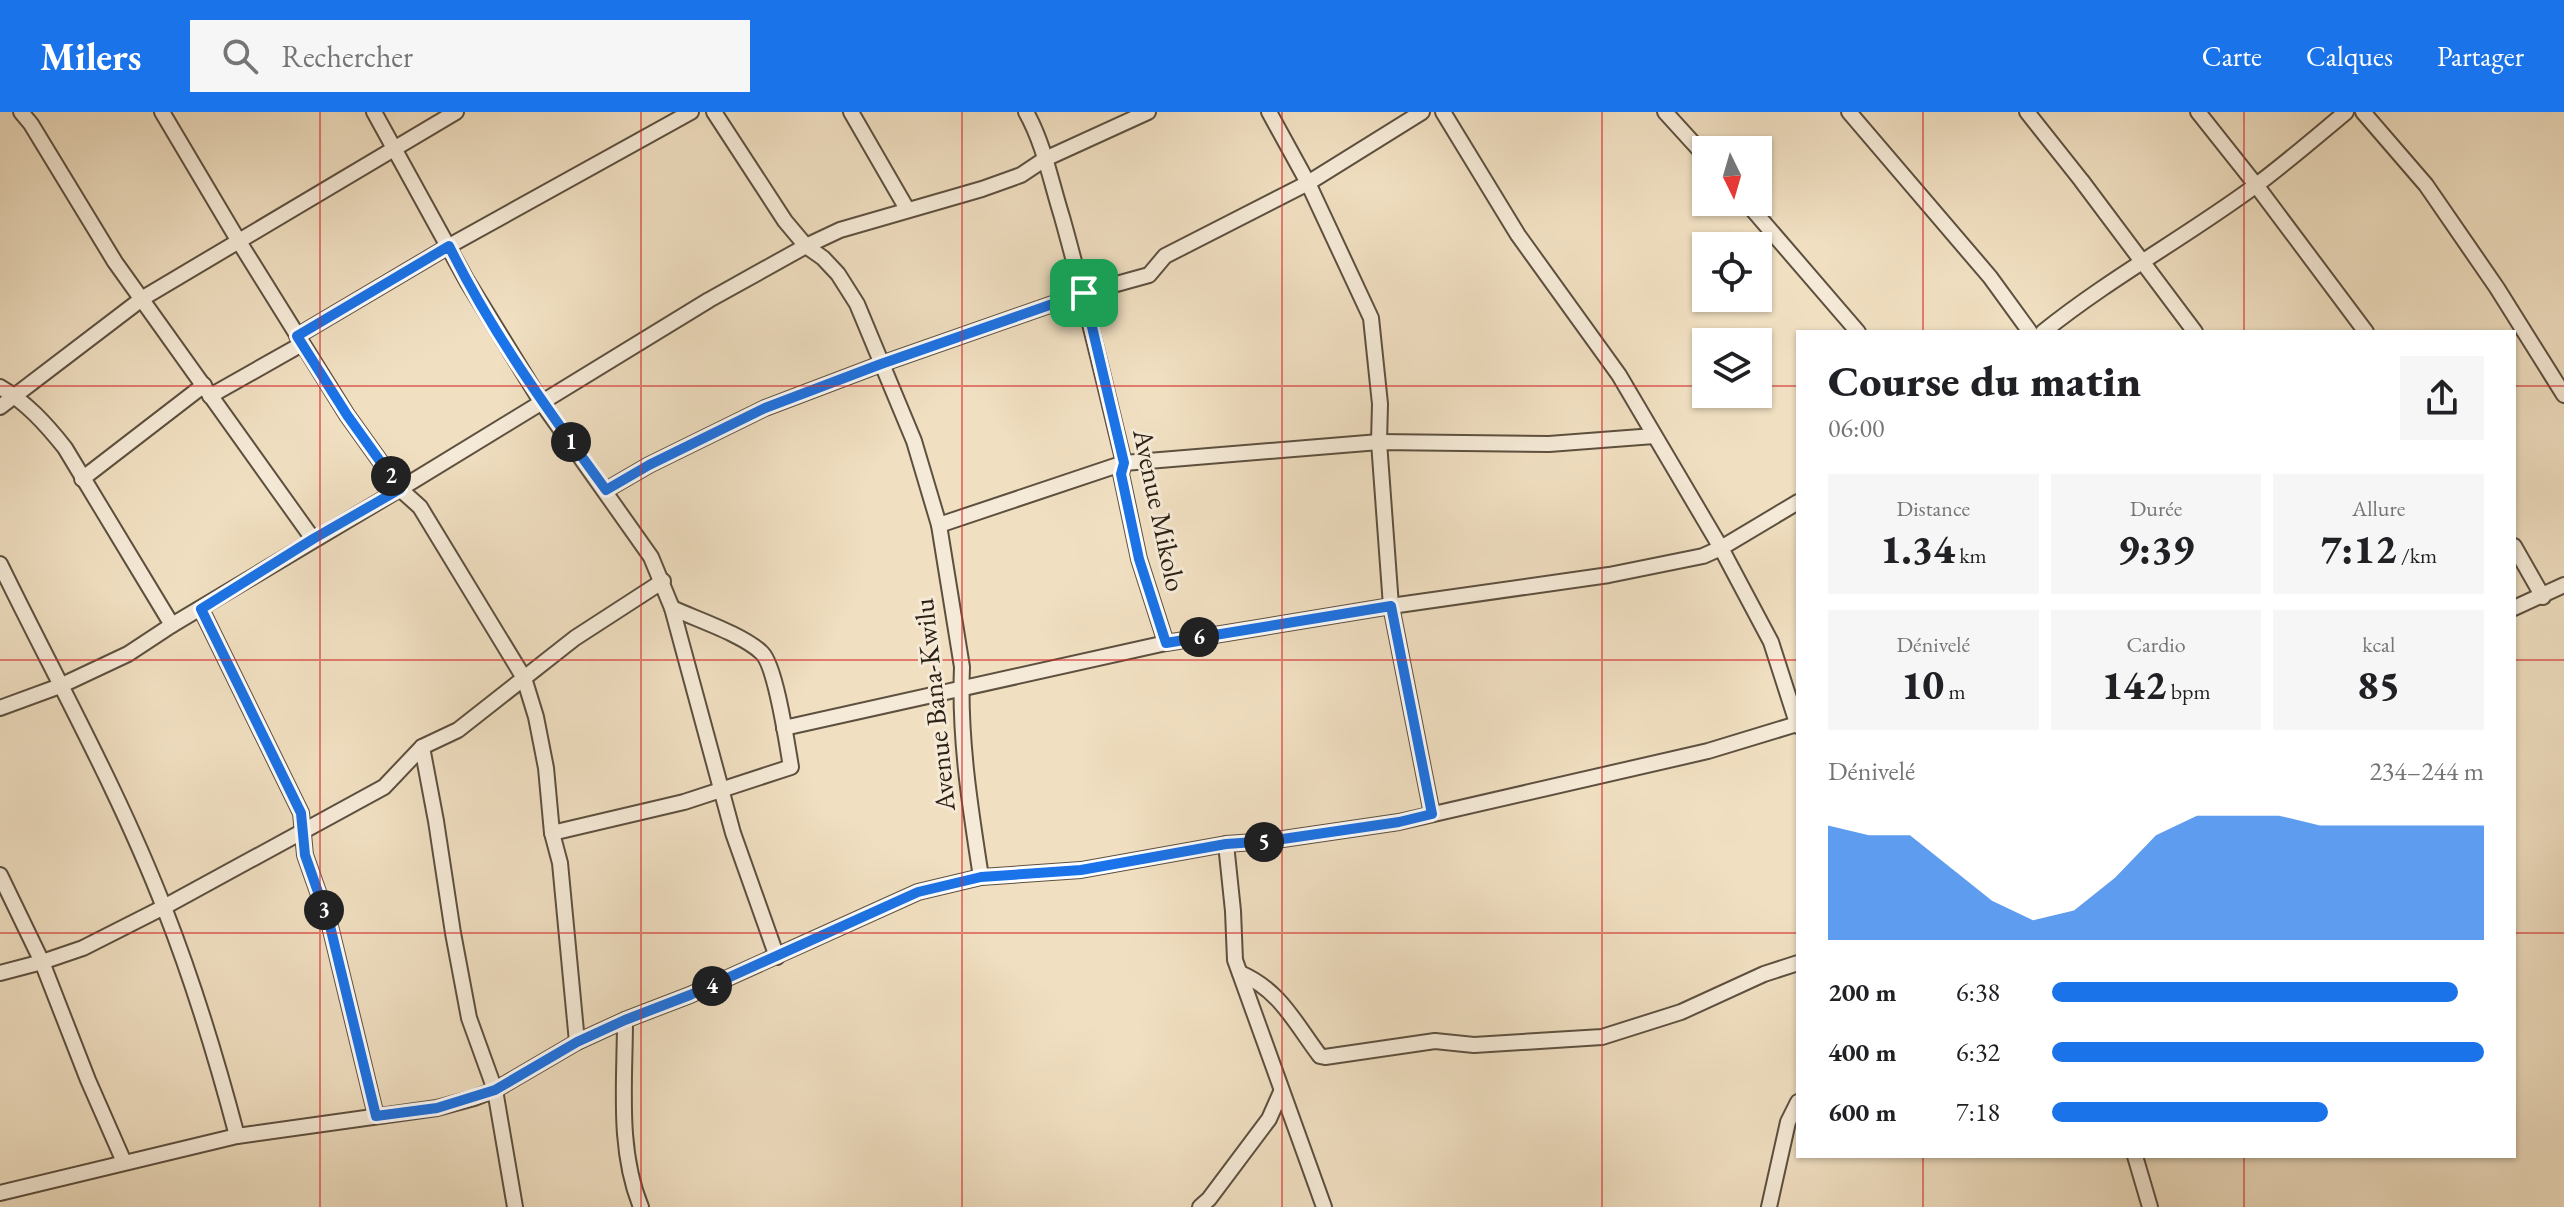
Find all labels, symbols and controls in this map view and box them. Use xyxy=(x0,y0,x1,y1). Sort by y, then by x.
search box xyxy=(190,20,750,92)
text: Milers xyxy=(40,32,142,81)
icon: search xyxy=(218,34,262,78)
text: Rechercher xyxy=(282,37,413,76)
text: Carte xyxy=(2202,38,2262,74)
text: Calques xyxy=(2306,38,2393,74)
text: Partager xyxy=(2437,38,2524,74)
north arrow xyxy=(1692,136,1772,216)
map controls xyxy=(1692,136,1772,408)
button: locate xyxy=(1692,232,1772,312)
pin xyxy=(1050,259,1118,327)
icon: arrive xyxy=(1062,271,1106,315)
button: layers xyxy=(1692,328,1772,408)
text: Course du matin xyxy=(1828,352,2141,409)
button: share xyxy=(2400,356,2484,440)
text: 06:00 xyxy=(1828,411,1884,445)
pin: 1 xyxy=(551,422,591,462)
street label: Avenue Mikolo xyxy=(1125,424,1195,595)
text: 1 xyxy=(565,427,577,456)
pin: 2 xyxy=(371,456,411,496)
text: 2 xyxy=(385,461,397,490)
text: Distance xyxy=(1897,494,1970,523)
text: Durée xyxy=(2130,494,2182,523)
text: Allure xyxy=(2352,494,2405,523)
text: 1.34 xyxy=(1880,523,1955,575)
text: 9:39 xyxy=(2118,523,2194,575)
text: 7:12 xyxy=(2320,523,2397,575)
text: km xyxy=(1955,541,1987,570)
text: /km xyxy=(2397,541,2437,570)
street label: Avenue Bana-Kwilu xyxy=(905,597,963,814)
pin: 6 xyxy=(1179,617,1219,657)
text: 6 xyxy=(1193,622,1205,651)
text: Dénivelé xyxy=(1896,630,1970,659)
text: Cardio xyxy=(2126,630,2186,659)
text: kcal xyxy=(2362,630,2395,659)
text: 10 xyxy=(1901,659,1944,711)
text: 142 xyxy=(2101,659,2166,711)
text: 85 xyxy=(2357,659,2400,711)
text: m xyxy=(1944,677,1966,706)
text: bpm xyxy=(2166,677,2211,706)
text: Dénivelé xyxy=(1828,754,1915,788)
text: 234–244 m xyxy=(2369,754,2484,788)
pin: 5 xyxy=(1244,822,1284,862)
text: 5 xyxy=(1258,827,1270,856)
pin: 3 xyxy=(304,890,344,930)
text: 3 xyxy=(318,895,330,924)
pin: 4 xyxy=(692,966,732,1006)
text: 4 xyxy=(706,971,718,1000)
text: 200 m xyxy=(1828,975,1896,1009)
text: 6:38 xyxy=(1956,975,2000,1009)
text: 400 m xyxy=(1828,1035,1896,1069)
text: 6:32 xyxy=(1956,1035,2000,1069)
text: 600 m xyxy=(1828,1095,1896,1129)
text: 7:18 xyxy=(1956,1095,2000,1129)

